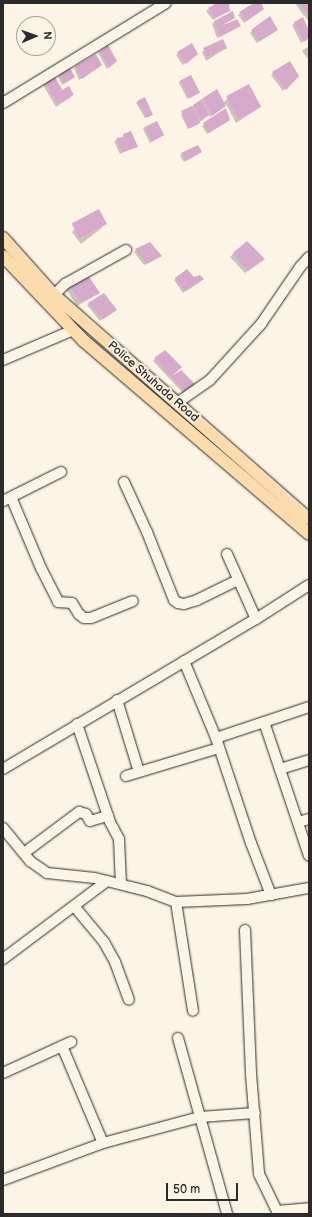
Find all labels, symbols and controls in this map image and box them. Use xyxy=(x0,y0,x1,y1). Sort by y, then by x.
north arrow xyxy=(16,16,56,56)
text: N xyxy=(41,31,54,40)
street label: Police Shuhada Road xyxy=(105,339,201,425)
scale bar xyxy=(168,1175,240,1201)
text: 50 m xyxy=(173,1182,200,1197)

